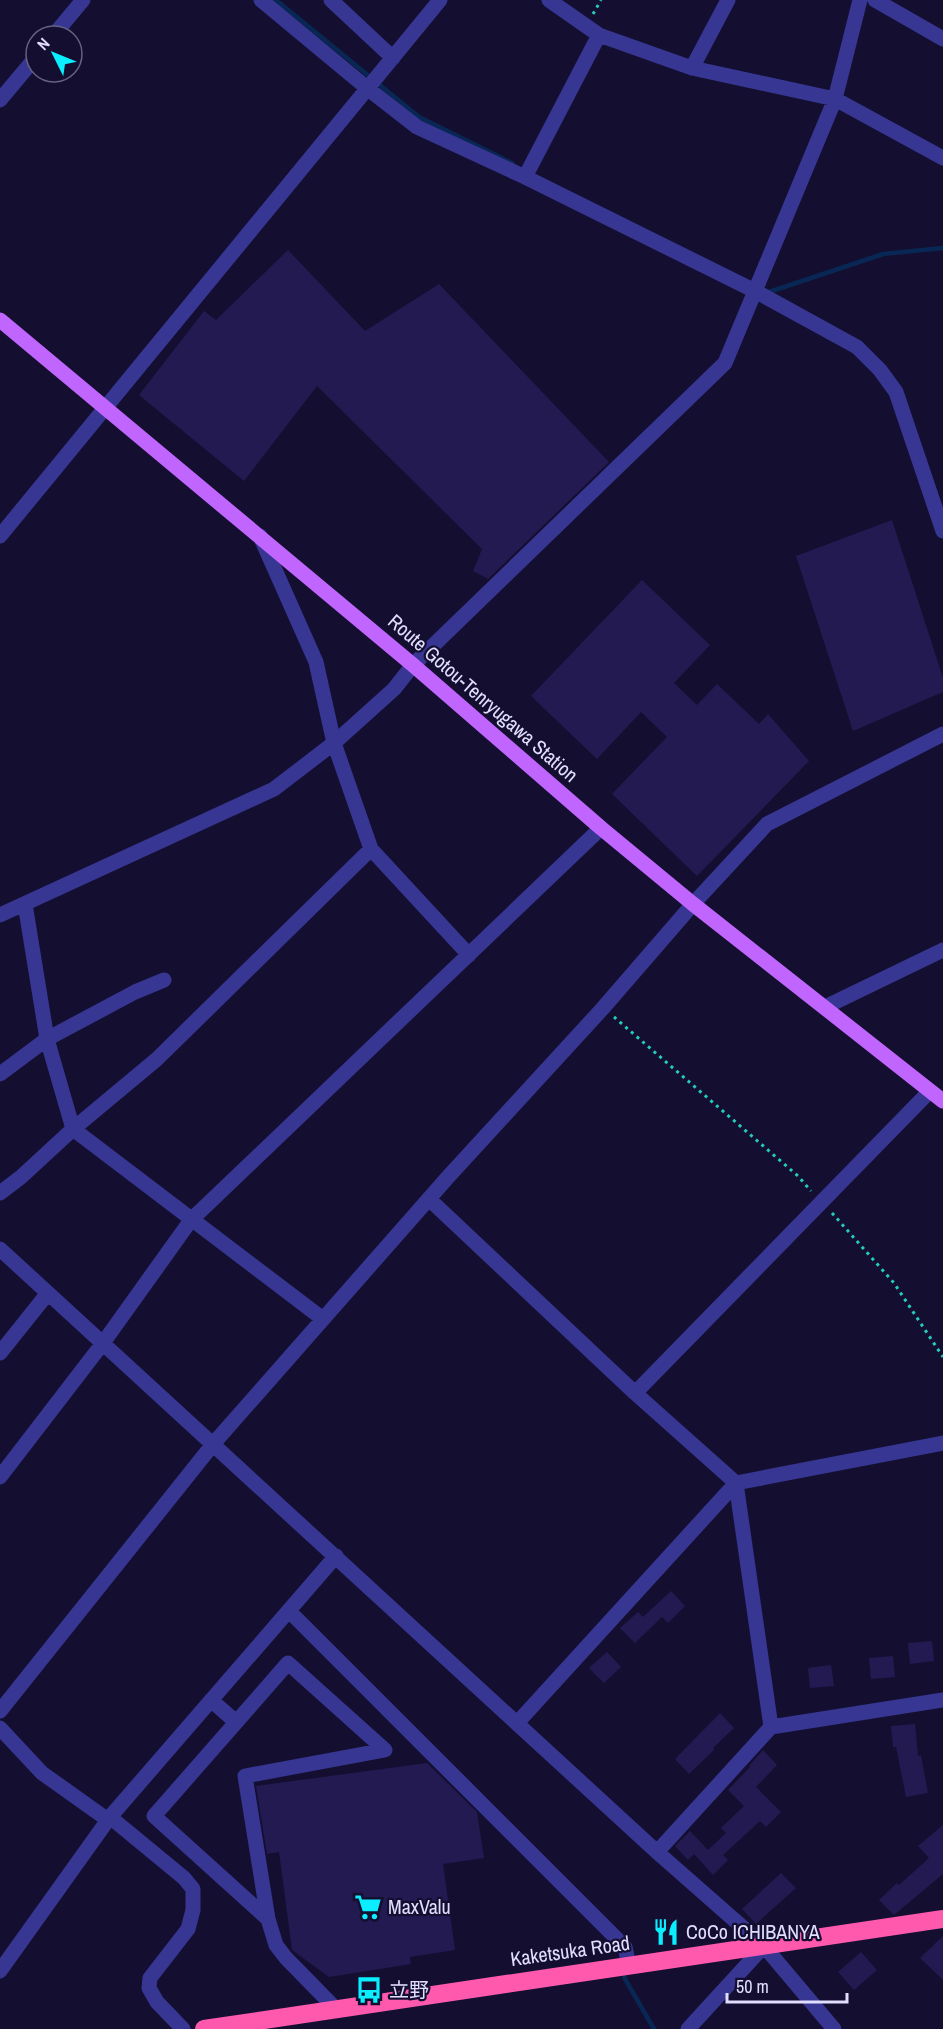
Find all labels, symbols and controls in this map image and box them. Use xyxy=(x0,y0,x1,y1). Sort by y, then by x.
north arrow xyxy=(24,24,84,84)
text: N xyxy=(32,33,54,55)
street label: Route Gotou-Tenryugawa Station xyxy=(383,608,584,788)
supermarket icon: MaxValu xyxy=(353,1892,383,1922)
place label: MaxValu xyxy=(388,1893,451,1920)
restaurant icon: CoCo ICHIBANYA xyxy=(651,1917,681,1947)
place label: CoCo ICHIBANYA xyxy=(686,1918,820,1945)
street label: Kaketsuka Road xyxy=(508,1929,631,1972)
scale bar xyxy=(727,1966,847,2004)
text: 50 m xyxy=(736,1974,769,1999)
bus stop icon: 立野 xyxy=(354,1975,384,2005)
place label: 立野 xyxy=(389,1976,429,2003)

